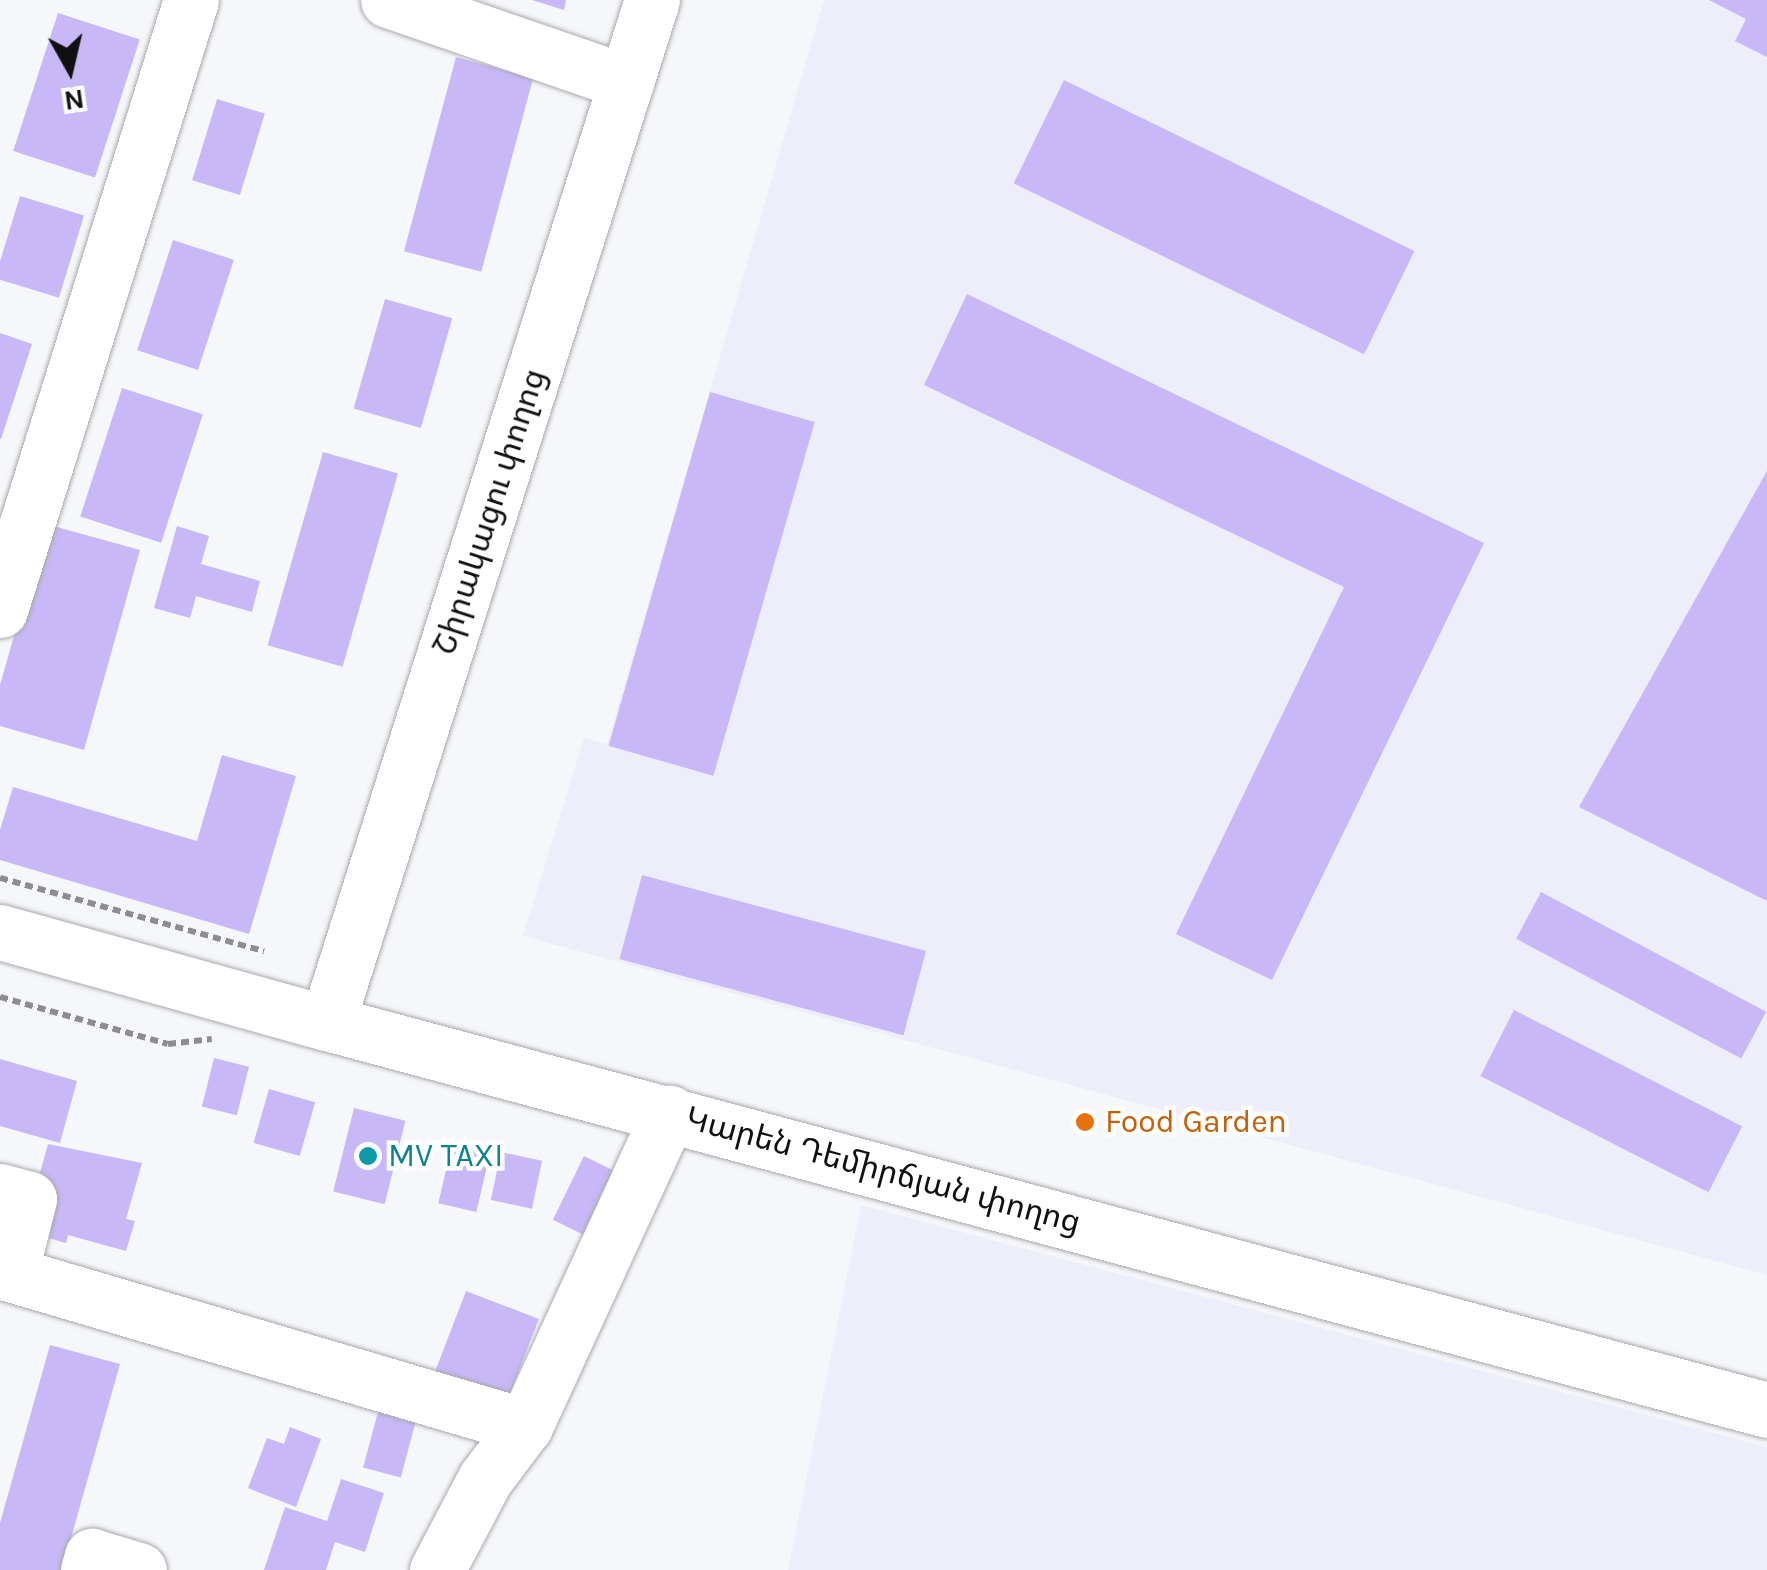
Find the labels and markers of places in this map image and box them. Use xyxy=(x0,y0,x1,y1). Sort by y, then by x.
place label: Food Garden xyxy=(1105,1103,1287,1141)
marker: Food Garden xyxy=(1074,1111,1096,1133)
place label: MV TAXI xyxy=(388,1137,503,1175)
marker: MV TAXI xyxy=(357,1145,379,1167)

